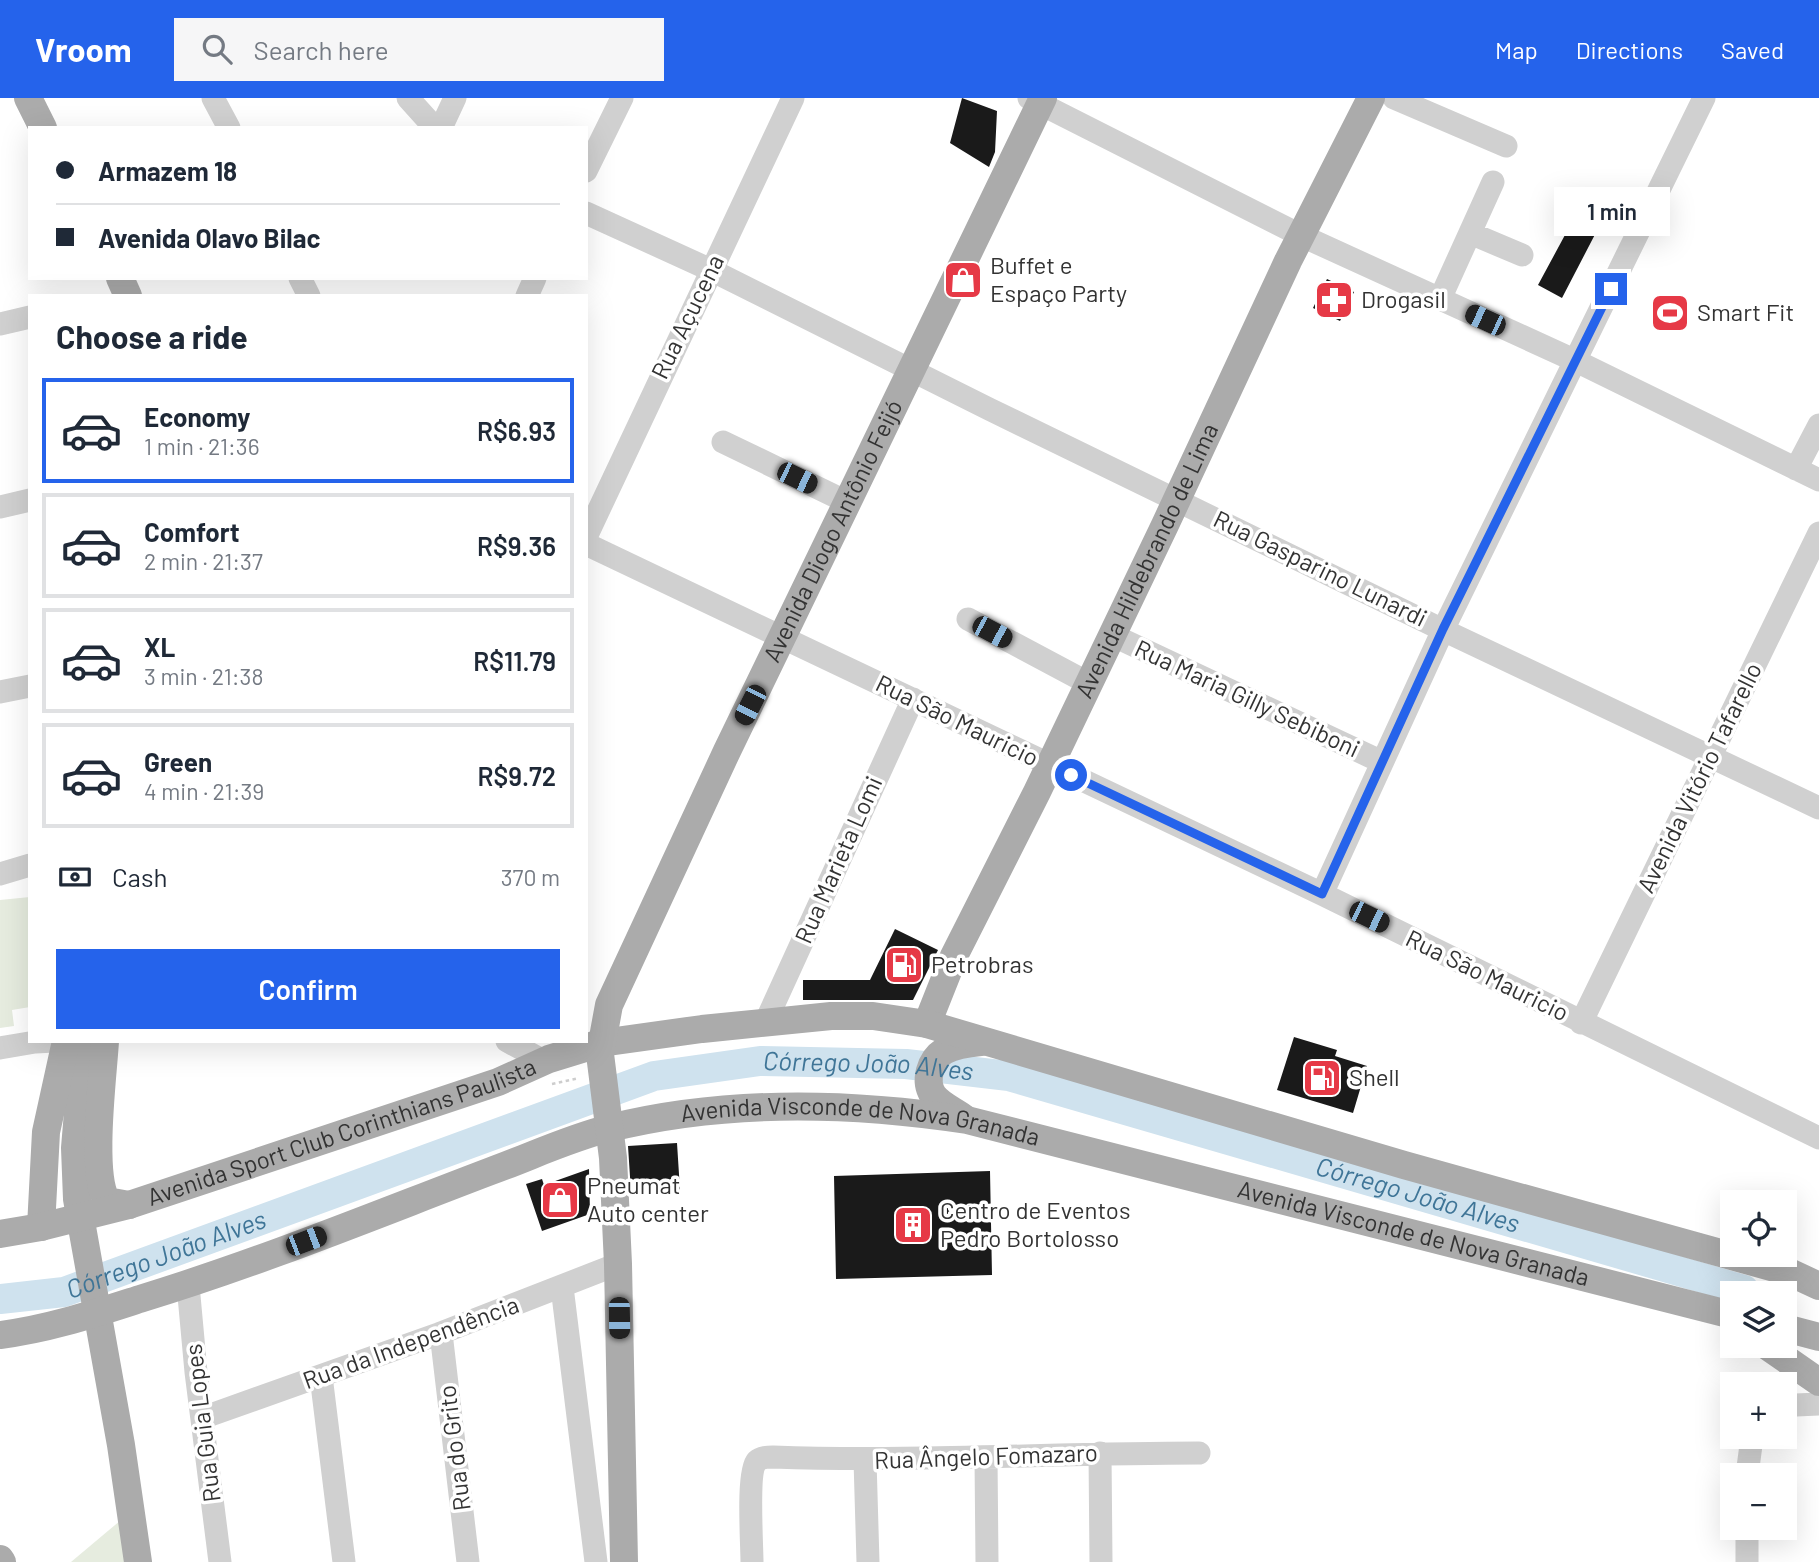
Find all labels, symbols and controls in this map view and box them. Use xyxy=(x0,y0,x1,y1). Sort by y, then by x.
search box xyxy=(174,18,664,81)
text: Vroom xyxy=(35,29,132,69)
icon: search xyxy=(198,30,236,68)
text: Search here xyxy=(254,34,389,65)
text: Map xyxy=(1495,35,1538,64)
text: Directions xyxy=(1576,35,1683,64)
text: Saved xyxy=(1721,35,1784,64)
text: Armazem 18 xyxy=(98,155,237,186)
callout: 1 min xyxy=(1553,188,1669,236)
text: 1 min xyxy=(1587,197,1637,225)
text: Avenida Olavo Bilac xyxy=(98,222,320,253)
street label: Rua Açucena xyxy=(644,249,729,383)
place label: Buffet e Espaço Party xyxy=(990,250,1127,307)
shop icon: Buffet e Espaço Party xyxy=(942,259,984,301)
route end xyxy=(1595,273,1627,305)
pharmacy icon: Drogasil xyxy=(1313,279,1355,321)
place label: Drogasil xyxy=(1361,284,1446,313)
sports icon: Smart Fit xyxy=(1649,292,1691,334)
place label: Smart Fit xyxy=(1697,297,1794,326)
car xyxy=(1462,302,1509,338)
text: Choose a ride xyxy=(56,317,248,355)
street label: Avenida Diogo Antônio Feijó xyxy=(756,395,908,666)
icon: car xyxy=(60,399,123,462)
text: Economy xyxy=(144,401,250,432)
text: R$6.93 xyxy=(477,415,556,446)
street label: Avenida Hildebrando de Lima xyxy=(1068,418,1223,702)
text: 1 min · 21:36 xyxy=(144,432,260,460)
car xyxy=(774,459,821,497)
street label: Rua Gasparino Lunardi xyxy=(1209,503,1432,632)
icon: car xyxy=(60,514,123,577)
text: Comfort xyxy=(144,516,240,547)
text: R$9.36 xyxy=(477,530,556,561)
text: 2 min · 21:37 xyxy=(144,547,263,575)
car xyxy=(969,613,1016,651)
icon: car xyxy=(60,629,123,692)
text: XL xyxy=(144,631,175,662)
street label: Rua Maria Gilly Sebiboni xyxy=(1131,633,1365,763)
text: R$11.79 xyxy=(473,645,556,676)
street label: Avenida Vitório Tafarello xyxy=(1630,658,1767,897)
text: 3 min · 21:38 xyxy=(144,662,263,690)
street label: Rua São Mauricio xyxy=(872,668,1044,772)
car xyxy=(732,682,769,728)
icon: car xyxy=(60,744,123,807)
text: Green xyxy=(144,746,212,777)
route start xyxy=(1055,759,1087,791)
text: R$9.72 xyxy=(478,760,556,791)
street label: Rua Marieta Lomi xyxy=(788,771,887,948)
text: 4 min · 21:39 xyxy=(144,777,264,805)
icon: cash xyxy=(56,858,94,896)
text: Cash xyxy=(112,861,167,892)
text: 370 m xyxy=(501,863,560,891)
car xyxy=(1346,898,1393,936)
street label: Rua São Mauricio xyxy=(1402,923,1574,1027)
fuel station icon: Petrobras xyxy=(883,944,925,986)
button: Confirm xyxy=(56,949,560,1029)
place label: Petrobras xyxy=(931,949,1033,978)
water label: Córrego João Alves xyxy=(763,1044,975,1086)
street label: Avenida Sport Club Corinthians Paulista xyxy=(143,1051,540,1211)
fuel station icon: Shell xyxy=(1301,1057,1343,1099)
place label: Shell xyxy=(1349,1062,1400,1091)
street label: Avenida Visconde de Nova Granada xyxy=(679,1090,1043,1151)
water label: Córrego João Alves xyxy=(1312,1149,1523,1238)
place label: Pneumat Auto center xyxy=(587,1170,709,1227)
street label: Avenida Visconde de Nova Granada xyxy=(1235,1174,1593,1291)
shop icon: Pneumat Auto center xyxy=(539,1179,581,1221)
map controls xyxy=(1720,1190,1797,1540)
button: locate xyxy=(1720,1190,1797,1267)
place label: Centro de Eventos Pedro Bortolosso xyxy=(940,1195,1130,1252)
water label: Córrego João Alves xyxy=(61,1202,270,1304)
building icon: Centro de Eventos Pedro Bortolosso xyxy=(892,1204,934,1246)
car xyxy=(283,1224,330,1258)
button: layers xyxy=(1720,1281,1797,1358)
street label: Rua da Independência xyxy=(298,1289,522,1394)
car xyxy=(609,1297,630,1339)
street label: Rua Guia Lopes xyxy=(177,1342,226,1504)
button: + xyxy=(1720,1372,1797,1449)
street label: Rua do Grito xyxy=(431,1384,476,1513)
street label: Rua Ângelo Fomazaro xyxy=(874,1437,1098,1474)
button: − xyxy=(1720,1463,1797,1540)

